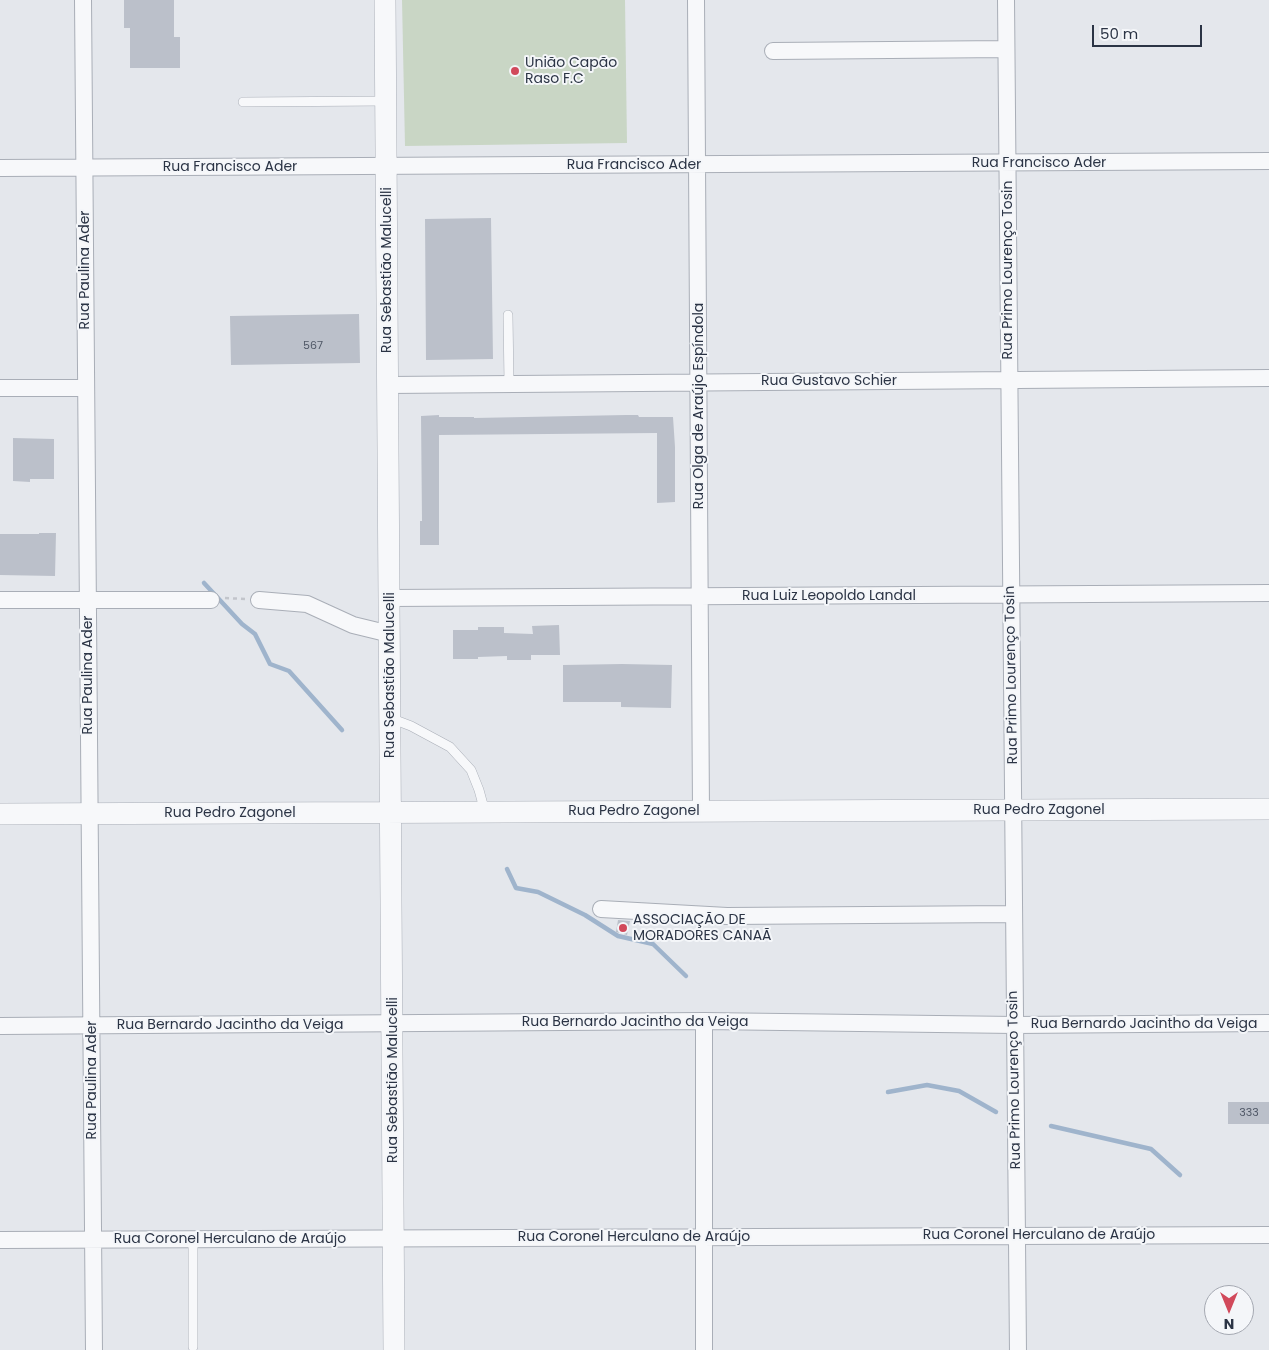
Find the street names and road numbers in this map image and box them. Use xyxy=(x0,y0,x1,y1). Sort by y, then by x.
street label: Rua Francisco Ader xyxy=(972,155,1106,171)
street label: Rua Francisco Ader xyxy=(567,157,701,173)
street label: Rua Francisco Ader xyxy=(163,159,297,175)
street label: Rua Primo Lourenço Tosin xyxy=(1000,181,1016,359)
street label: Rua Sebastião Malucelli xyxy=(379,187,395,353)
street label: Rua Paulina Ader xyxy=(77,210,93,330)
street label: Rua Olga de Araújo Espíndola xyxy=(691,303,707,509)
street label: Rua Gustavo Schier xyxy=(761,373,897,389)
street label: Rua Primo Lourenço Tosin xyxy=(1002,585,1022,765)
street label: Rua Luiz Leopoldo Landal xyxy=(742,588,916,604)
street label: Rua Sebastião Malucelli xyxy=(382,592,398,758)
street label: Rua Paulina Ader xyxy=(80,615,96,735)
street label: Rua Pedro Zagonel xyxy=(973,802,1105,818)
street label: Rua Pedro Zagonel xyxy=(568,803,700,819)
street label: Rua Pedro Zagonel xyxy=(164,805,296,821)
street label: Rua Primo Lourenço Tosin xyxy=(1005,990,1025,1170)
street label: Rua Sebastião Malucelli xyxy=(385,997,401,1163)
street label: Rua Bernardo Jacintho da Veiga xyxy=(522,1014,748,1030)
street label: Rua Bernardo Jacintho da Veiga xyxy=(1031,1016,1257,1032)
street label: Rua Bernardo Jacintho da Veiga xyxy=(117,1017,343,1033)
street label: Rua Paulina Ader xyxy=(84,1020,100,1140)
street label: Rua Coronel Herculano de Araújo xyxy=(923,1227,1155,1243)
street label: Rua Coronel Herculano de Araújo xyxy=(518,1229,750,1245)
street label: Rua Coronel Herculano de Araújo xyxy=(114,1231,346,1247)

